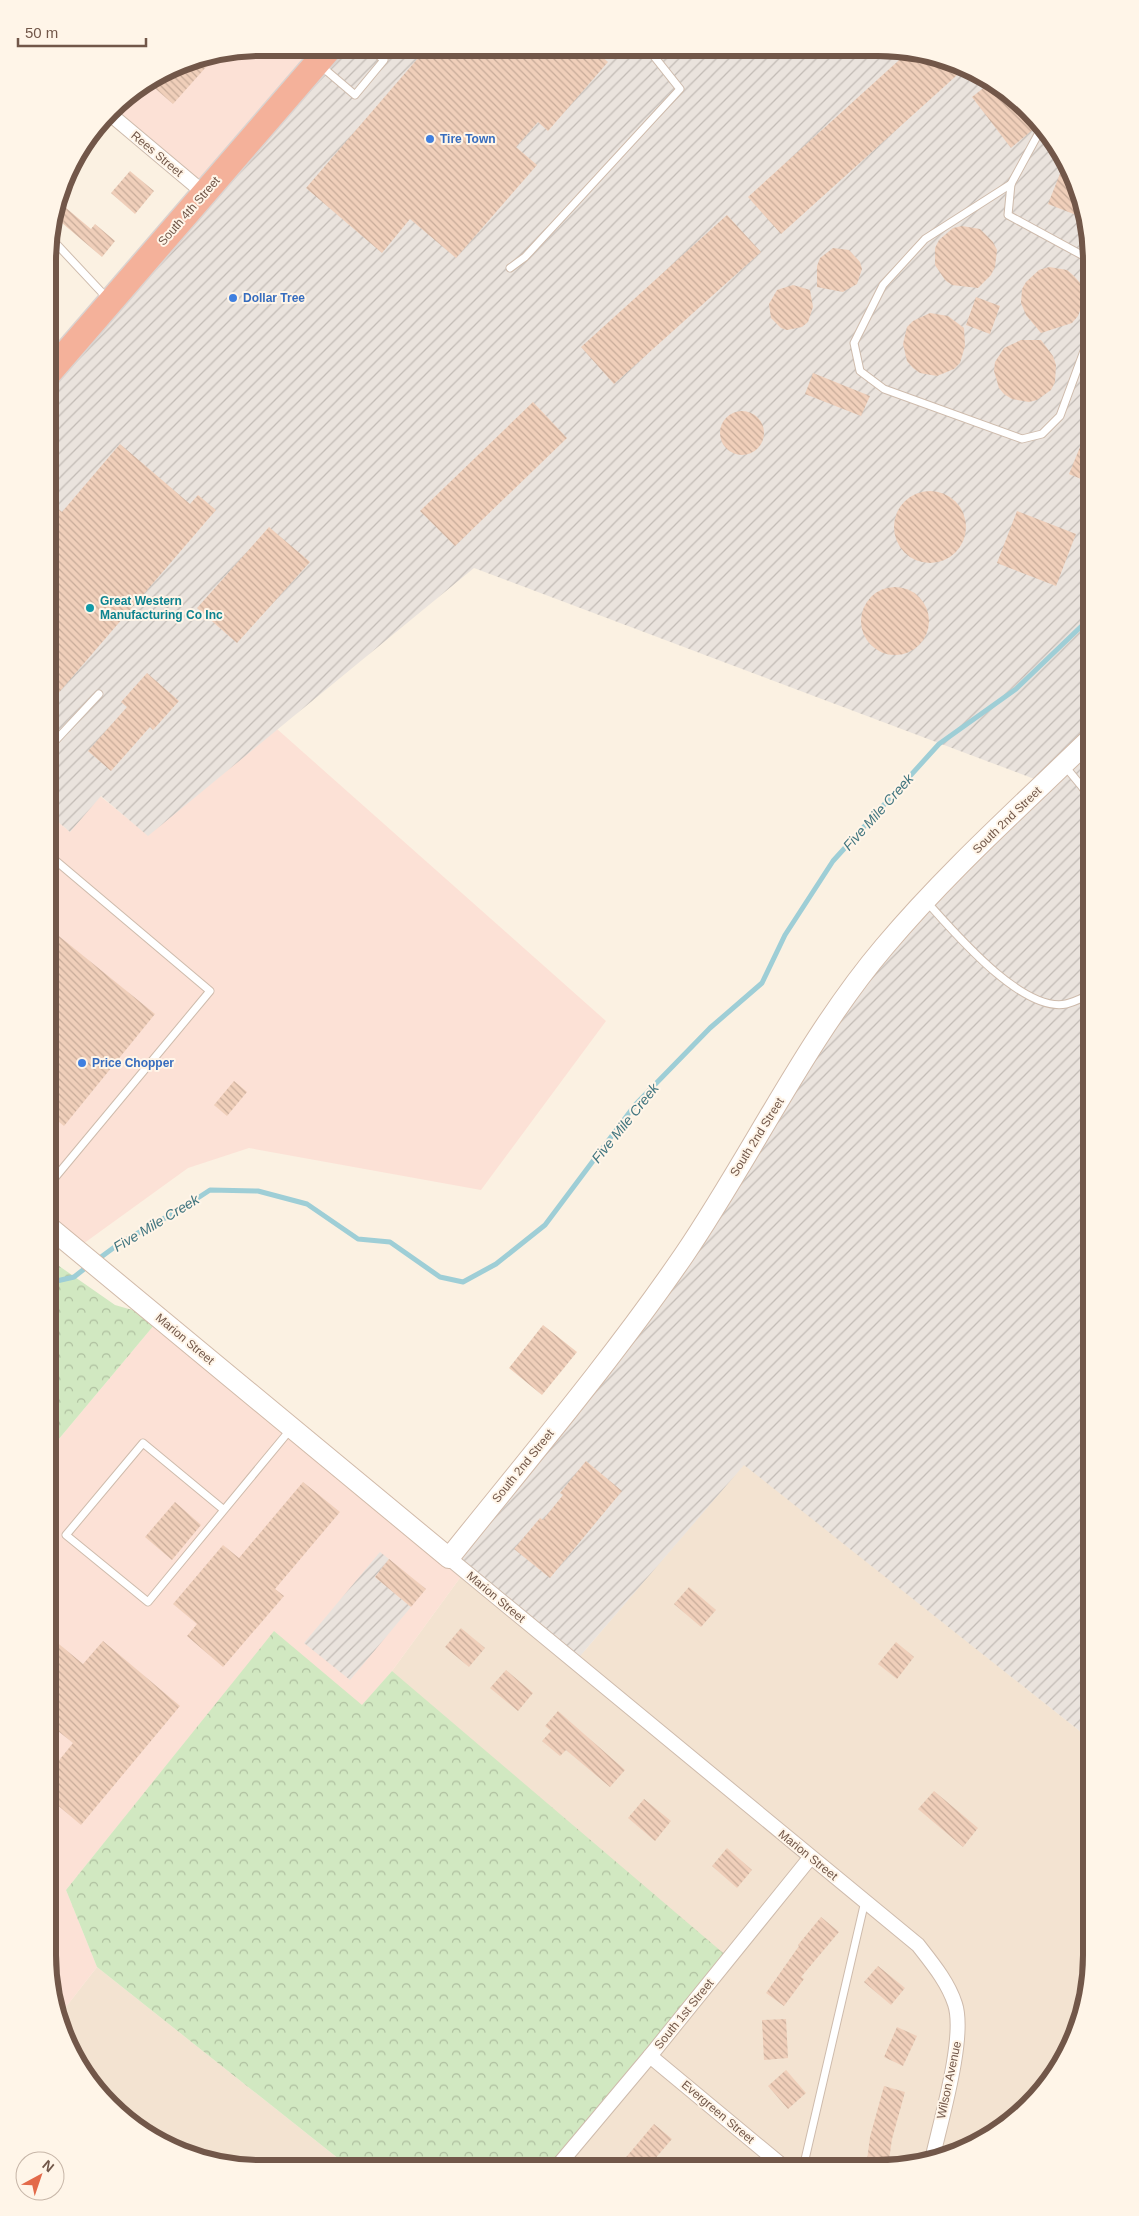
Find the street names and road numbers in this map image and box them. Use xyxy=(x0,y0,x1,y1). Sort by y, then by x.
street label: Rees Street xyxy=(128,128,186,180)
street label: South 4th Street xyxy=(155,173,223,248)
street label: South 2nd Street xyxy=(970,783,1045,856)
street label: South 2nd Street xyxy=(727,1095,787,1179)
street label: Marion Street xyxy=(153,1310,218,1368)
street label: South 2nd Street xyxy=(489,1426,557,1505)
street label: Marion Street xyxy=(464,1568,529,1626)
street label: Marion Street xyxy=(776,1827,841,1884)
street label: South 1st Street xyxy=(651,1976,717,2052)
street label: Wilson Avenue xyxy=(934,2040,964,2120)
street label: Evergreen Street xyxy=(679,2077,758,2147)

